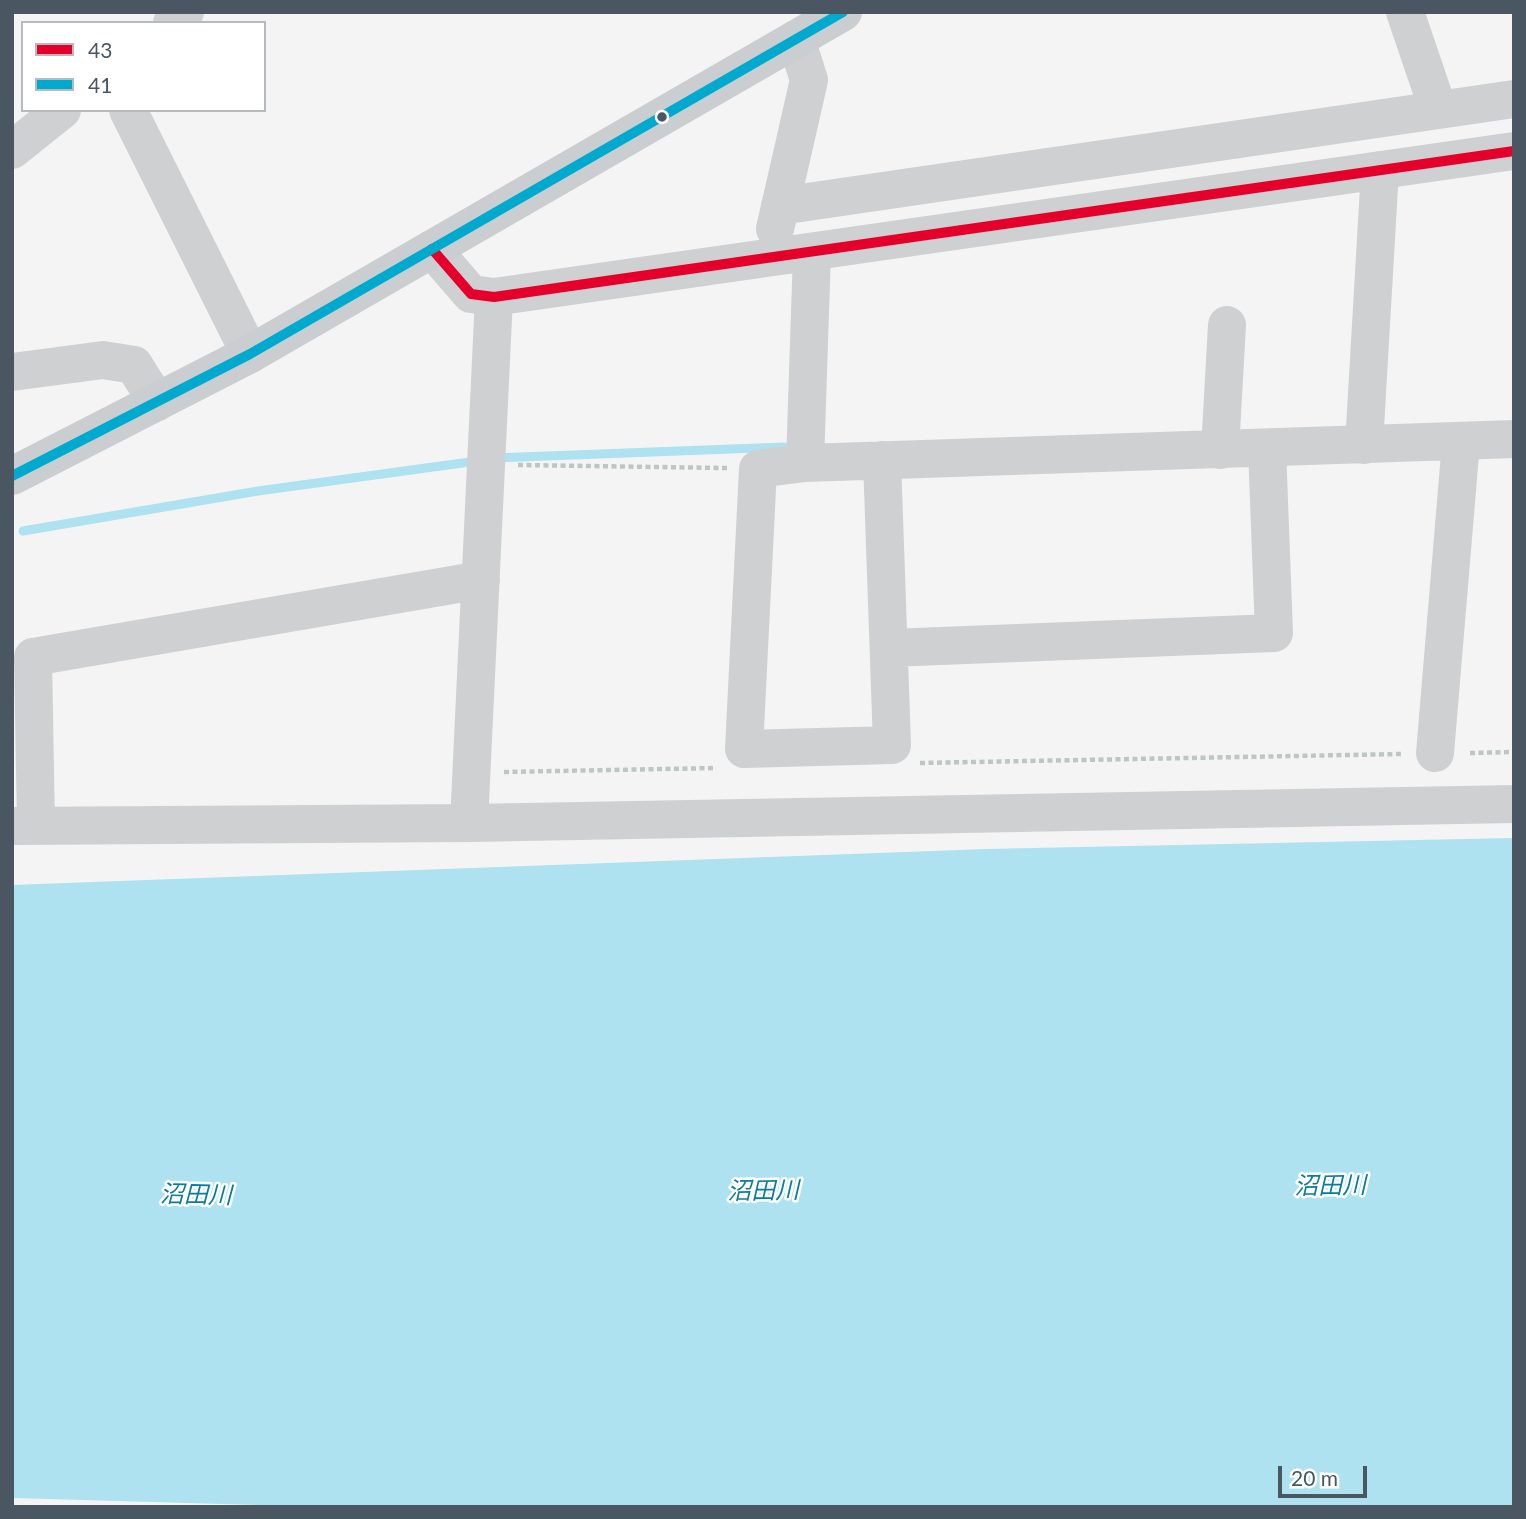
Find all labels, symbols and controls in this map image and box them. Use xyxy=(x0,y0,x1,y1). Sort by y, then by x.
legend xyxy=(21,21,266,112)
text: 43 xyxy=(88,37,112,62)
text: 41 xyxy=(88,72,112,97)
unlabelled marker xyxy=(655,110,669,124)
water label: 沼田川 xyxy=(1294,1171,1366,1201)
water label: 沼田川 xyxy=(727,1176,799,1206)
water label: 沼田川 xyxy=(160,1180,232,1210)
scale bar xyxy=(1281,1452,1370,1496)
text: 20 m xyxy=(1291,1465,1338,1490)

